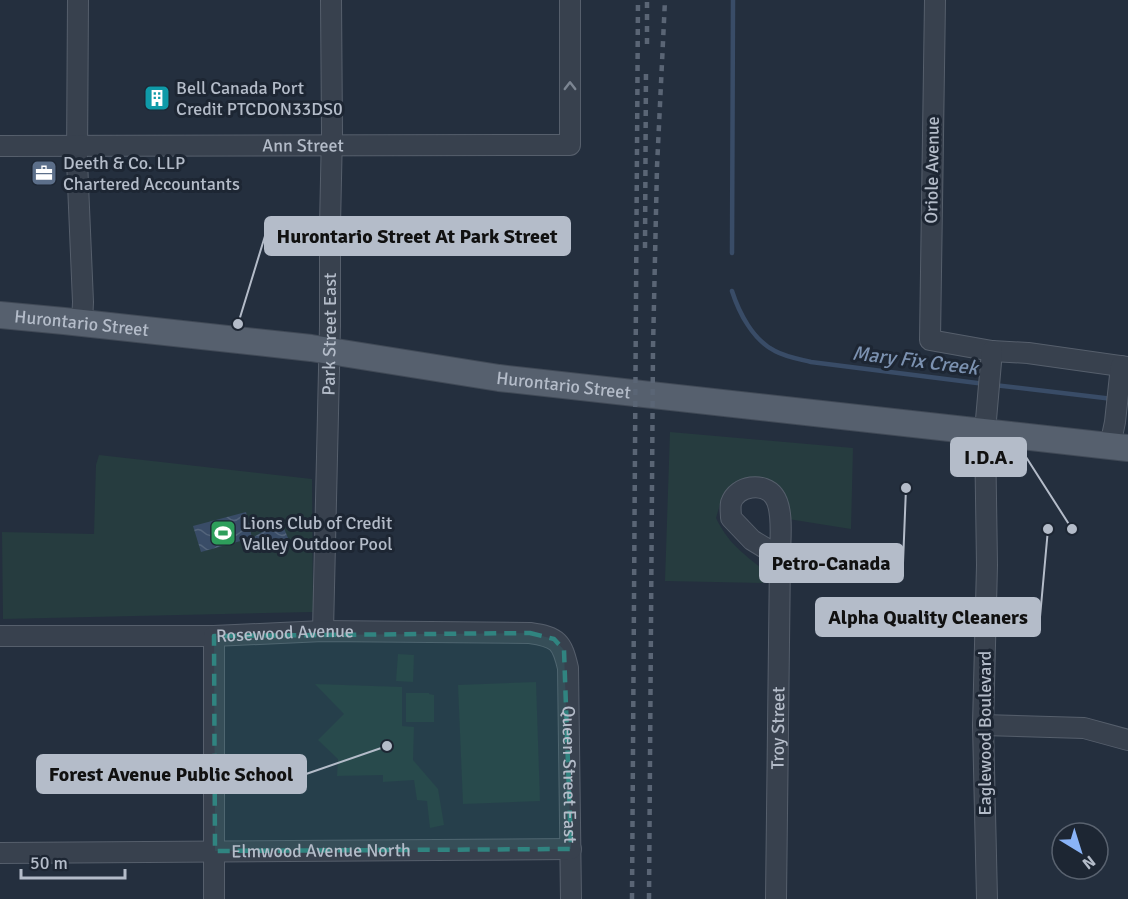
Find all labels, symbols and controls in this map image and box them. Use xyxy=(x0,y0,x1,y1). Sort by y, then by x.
place label: Bell Canada Port Credit PTCDON33DS0 xyxy=(176,77,343,120)
one-way arrow xyxy=(564,82,576,91)
building icon: Bell Canada Port Credit PTCDON33DS0 xyxy=(142,83,172,113)
street label: Oriole Avenue xyxy=(920,116,944,224)
street label: Ann Street xyxy=(262,134,344,157)
place label: Deeth & Co. LLP Chartered Accountants xyxy=(63,152,240,195)
office icon: Deeth & Co. LLP Chartered Accountants xyxy=(29,158,59,188)
callout: Hurontario Street At Park Street xyxy=(265,217,570,255)
text: Hurontario Street At Park Street xyxy=(277,224,558,249)
street label: Park Street East xyxy=(317,273,341,396)
street label: Hurontario Street xyxy=(13,305,150,341)
water label: Mary Fix Creek xyxy=(851,340,981,381)
street label: Hurontario Street xyxy=(495,367,632,404)
callout: I.D.A. xyxy=(951,438,1026,476)
text: I.D.A. xyxy=(964,445,1014,470)
place label: Lions Club of Credit Valley Outdoor Pool xyxy=(242,512,393,555)
sports icon: Lions Club of Credit Valley Outdoor Pool xyxy=(208,518,238,548)
callout: Petro-Canada xyxy=(760,544,903,582)
text: Petro-Canada xyxy=(772,551,890,576)
callout: Alpha Quality Cleaners xyxy=(816,598,1040,636)
text: Alpha Quality Cleaners xyxy=(828,605,1028,630)
street label: Rosewood Avenue xyxy=(215,620,354,647)
street label: Eaglewood Boulevard xyxy=(974,651,996,815)
street label: Troy Street xyxy=(767,687,789,770)
street label: Queen Street East xyxy=(557,705,581,843)
callout: Forest Avenue Public School xyxy=(37,755,306,793)
text: Forest Avenue Public School xyxy=(49,762,293,787)
north arrow xyxy=(1050,821,1110,881)
street label: Elmwood Avenue North xyxy=(231,839,411,862)
scale bar xyxy=(21,842,124,880)
text: N xyxy=(1078,851,1099,873)
text: 50 m xyxy=(30,852,68,874)

